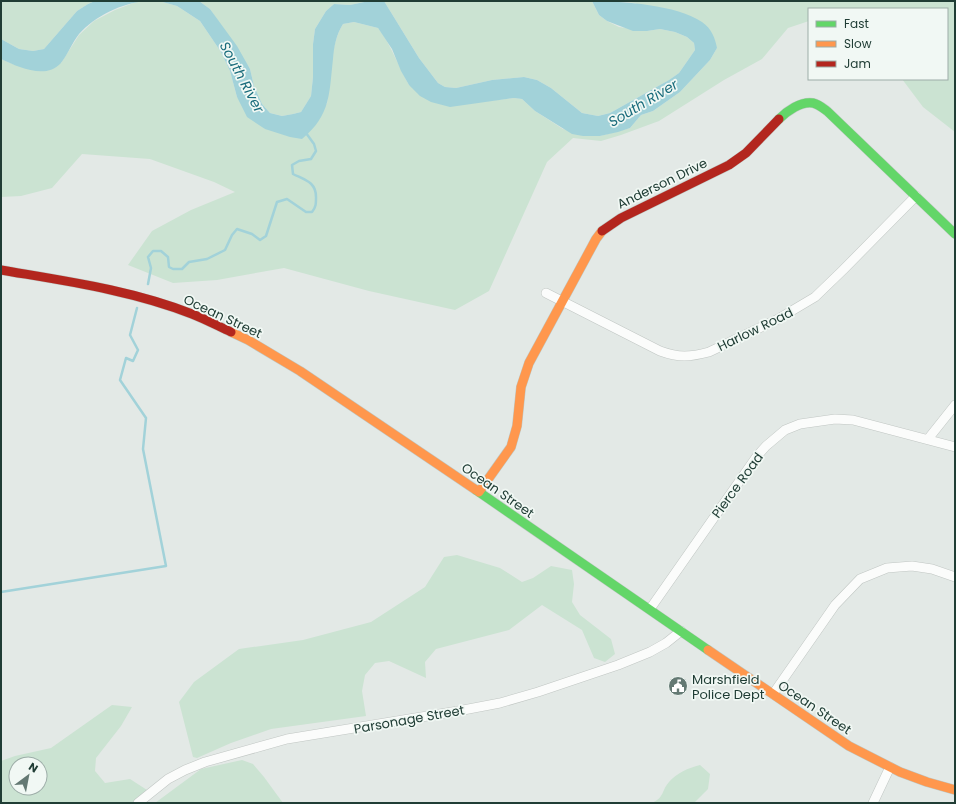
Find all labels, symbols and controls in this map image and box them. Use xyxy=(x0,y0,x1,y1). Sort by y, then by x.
legend xyxy=(808,8,948,80)
text: Fast xyxy=(844,15,869,32)
text: Slow xyxy=(844,35,872,52)
water label: South River xyxy=(215,38,270,117)
text: Jam xyxy=(844,55,871,72)
water label: South River xyxy=(604,74,682,132)
street label: Anderson Drive xyxy=(614,153,711,214)
street label: Ocean Street xyxy=(180,290,265,343)
street label: Harlow Road xyxy=(714,303,796,356)
street label: Pierce Road xyxy=(707,449,768,522)
street label: Ocean Street xyxy=(458,458,538,523)
place label: Marshfield Police Dept xyxy=(692,670,765,704)
public building icon: Marshfield Police Dept xyxy=(667,675,689,697)
street label: Ocean Street xyxy=(774,676,855,739)
street label: Parsonage Street xyxy=(352,700,466,739)
north arrow xyxy=(8,756,48,796)
text: N xyxy=(26,759,41,776)

